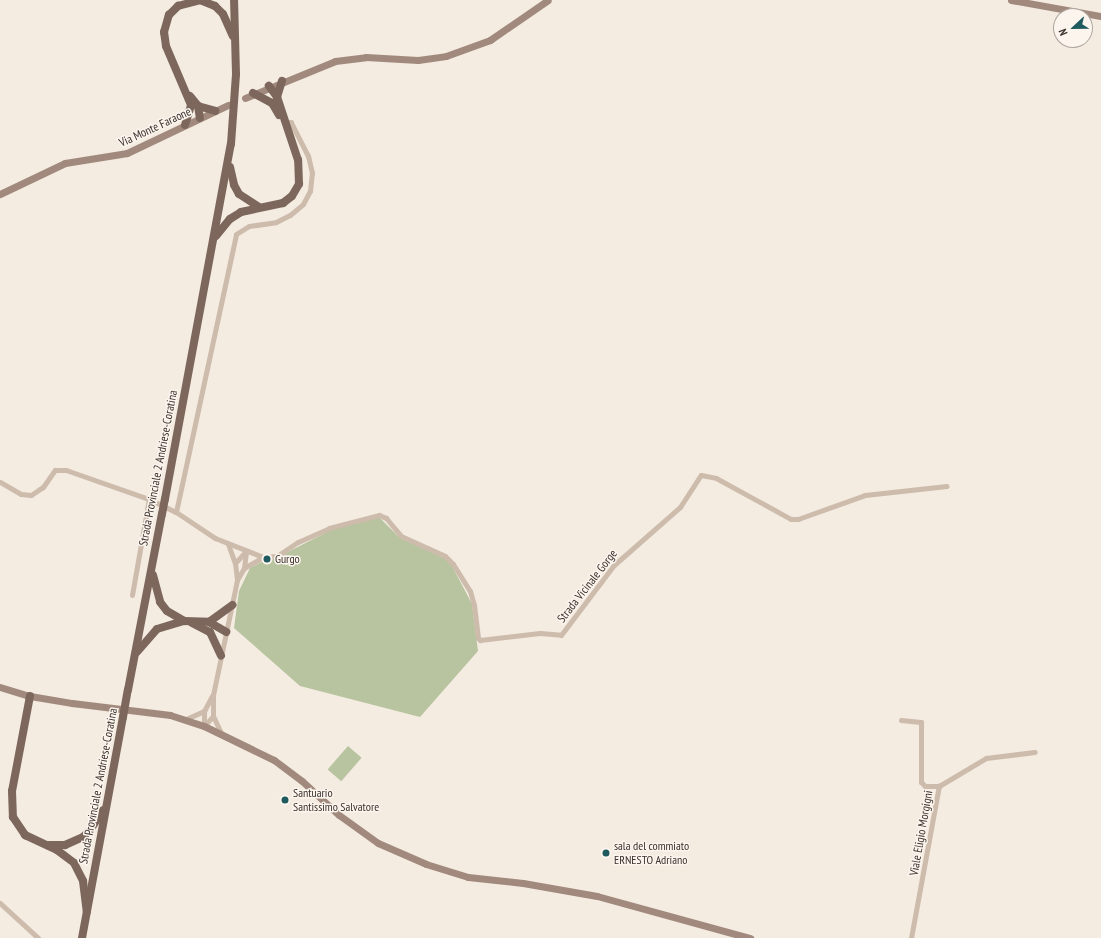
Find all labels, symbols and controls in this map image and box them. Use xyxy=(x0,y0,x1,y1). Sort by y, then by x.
north arrow xyxy=(1053,8,1093,48)
text: N xyxy=(1055,27,1070,38)
street label: Via Monte Faraone xyxy=(117,104,193,150)
street label: Strada Provinciale 2 Andriese-Coratina xyxy=(136,389,180,547)
street label: Strada Vicinale Gorge xyxy=(554,547,620,625)
place label: Gurgo xyxy=(275,552,300,566)
marker: Gurgo xyxy=(262,554,272,564)
street label: Strada Provinciale 2 Andriese-Coratina xyxy=(76,707,120,865)
place label: Santuario Santissimo Salvatore xyxy=(293,786,379,814)
street label: Viale Eligio Morgigni xyxy=(906,789,936,877)
marker: Santuario Santissimo Salvatore xyxy=(280,795,290,805)
place label: sala del commiato ERNESTO Adriano xyxy=(614,839,689,867)
marker: sala del commiato ERNESTO Adriano xyxy=(601,848,611,858)

